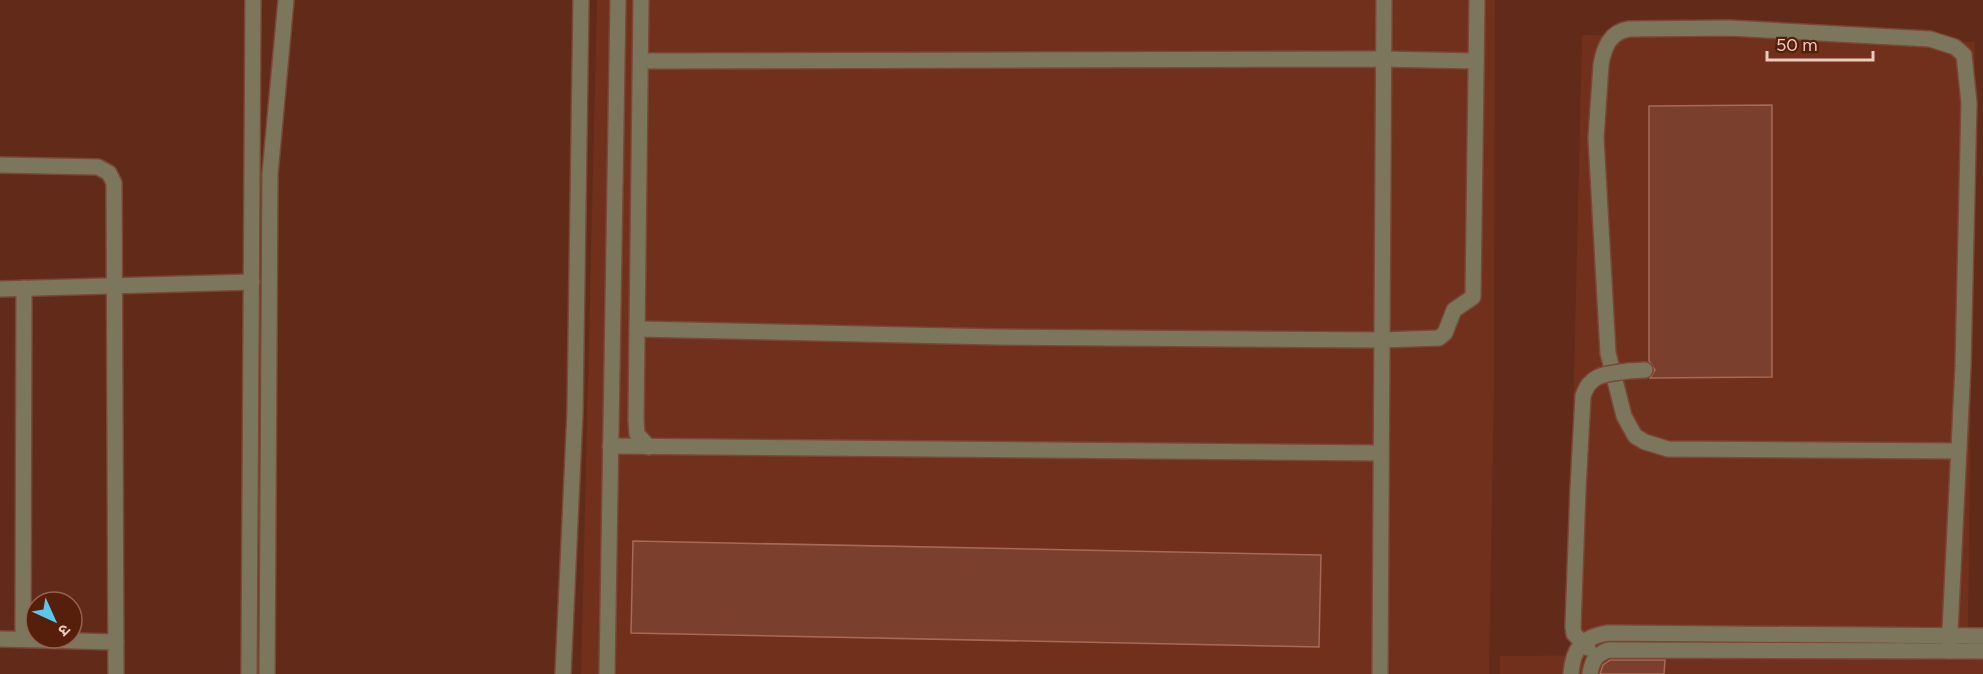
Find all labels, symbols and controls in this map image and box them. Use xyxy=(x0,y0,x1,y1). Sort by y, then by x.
scale bar xyxy=(1767,24,1874,62)
text: 50 m xyxy=(1776,34,1818,56)
north arrow xyxy=(24,590,84,650)
text: उ xyxy=(54,620,74,641)

